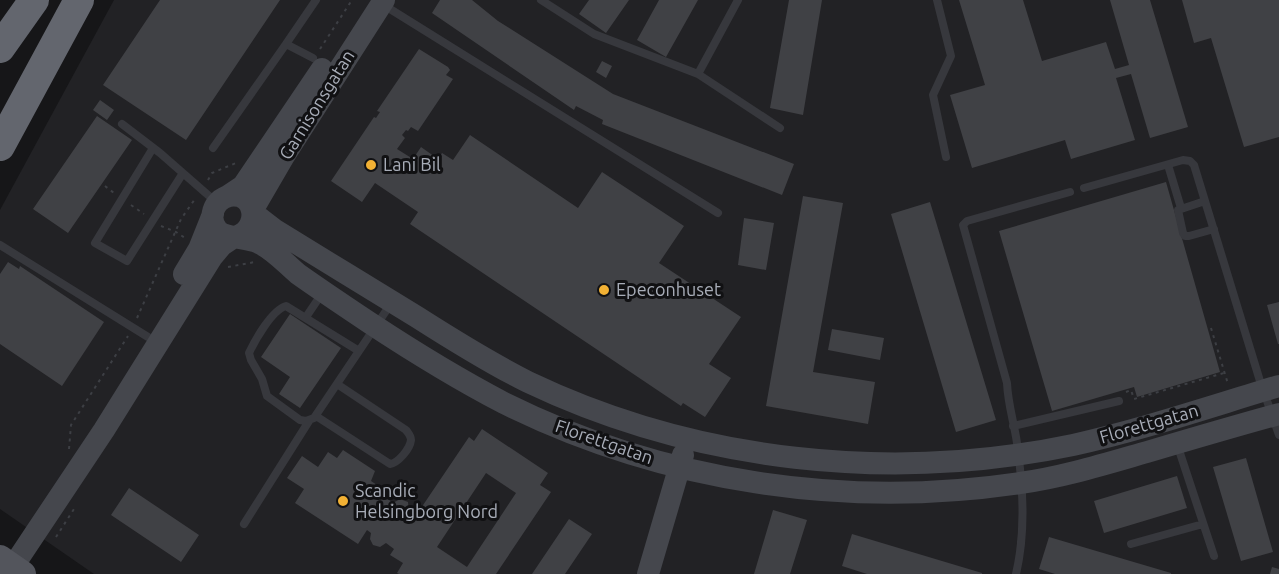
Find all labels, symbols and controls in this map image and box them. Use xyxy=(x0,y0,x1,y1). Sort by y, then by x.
street label: Garnisonsgatan xyxy=(274,46,358,163)
place label: Lani Bil xyxy=(383,154,441,174)
marker: Lani Bil xyxy=(364,158,378,172)
place label: Epeconhuset xyxy=(616,279,721,299)
marker: Epeconhuset xyxy=(597,283,611,297)
street label: Florettgatan xyxy=(1097,399,1200,447)
street label: Florettgatan xyxy=(553,415,656,467)
place label: Scandic Helsingborg Nord xyxy=(355,480,498,521)
marker: Scandic Helsingborg Nord xyxy=(336,494,350,508)

